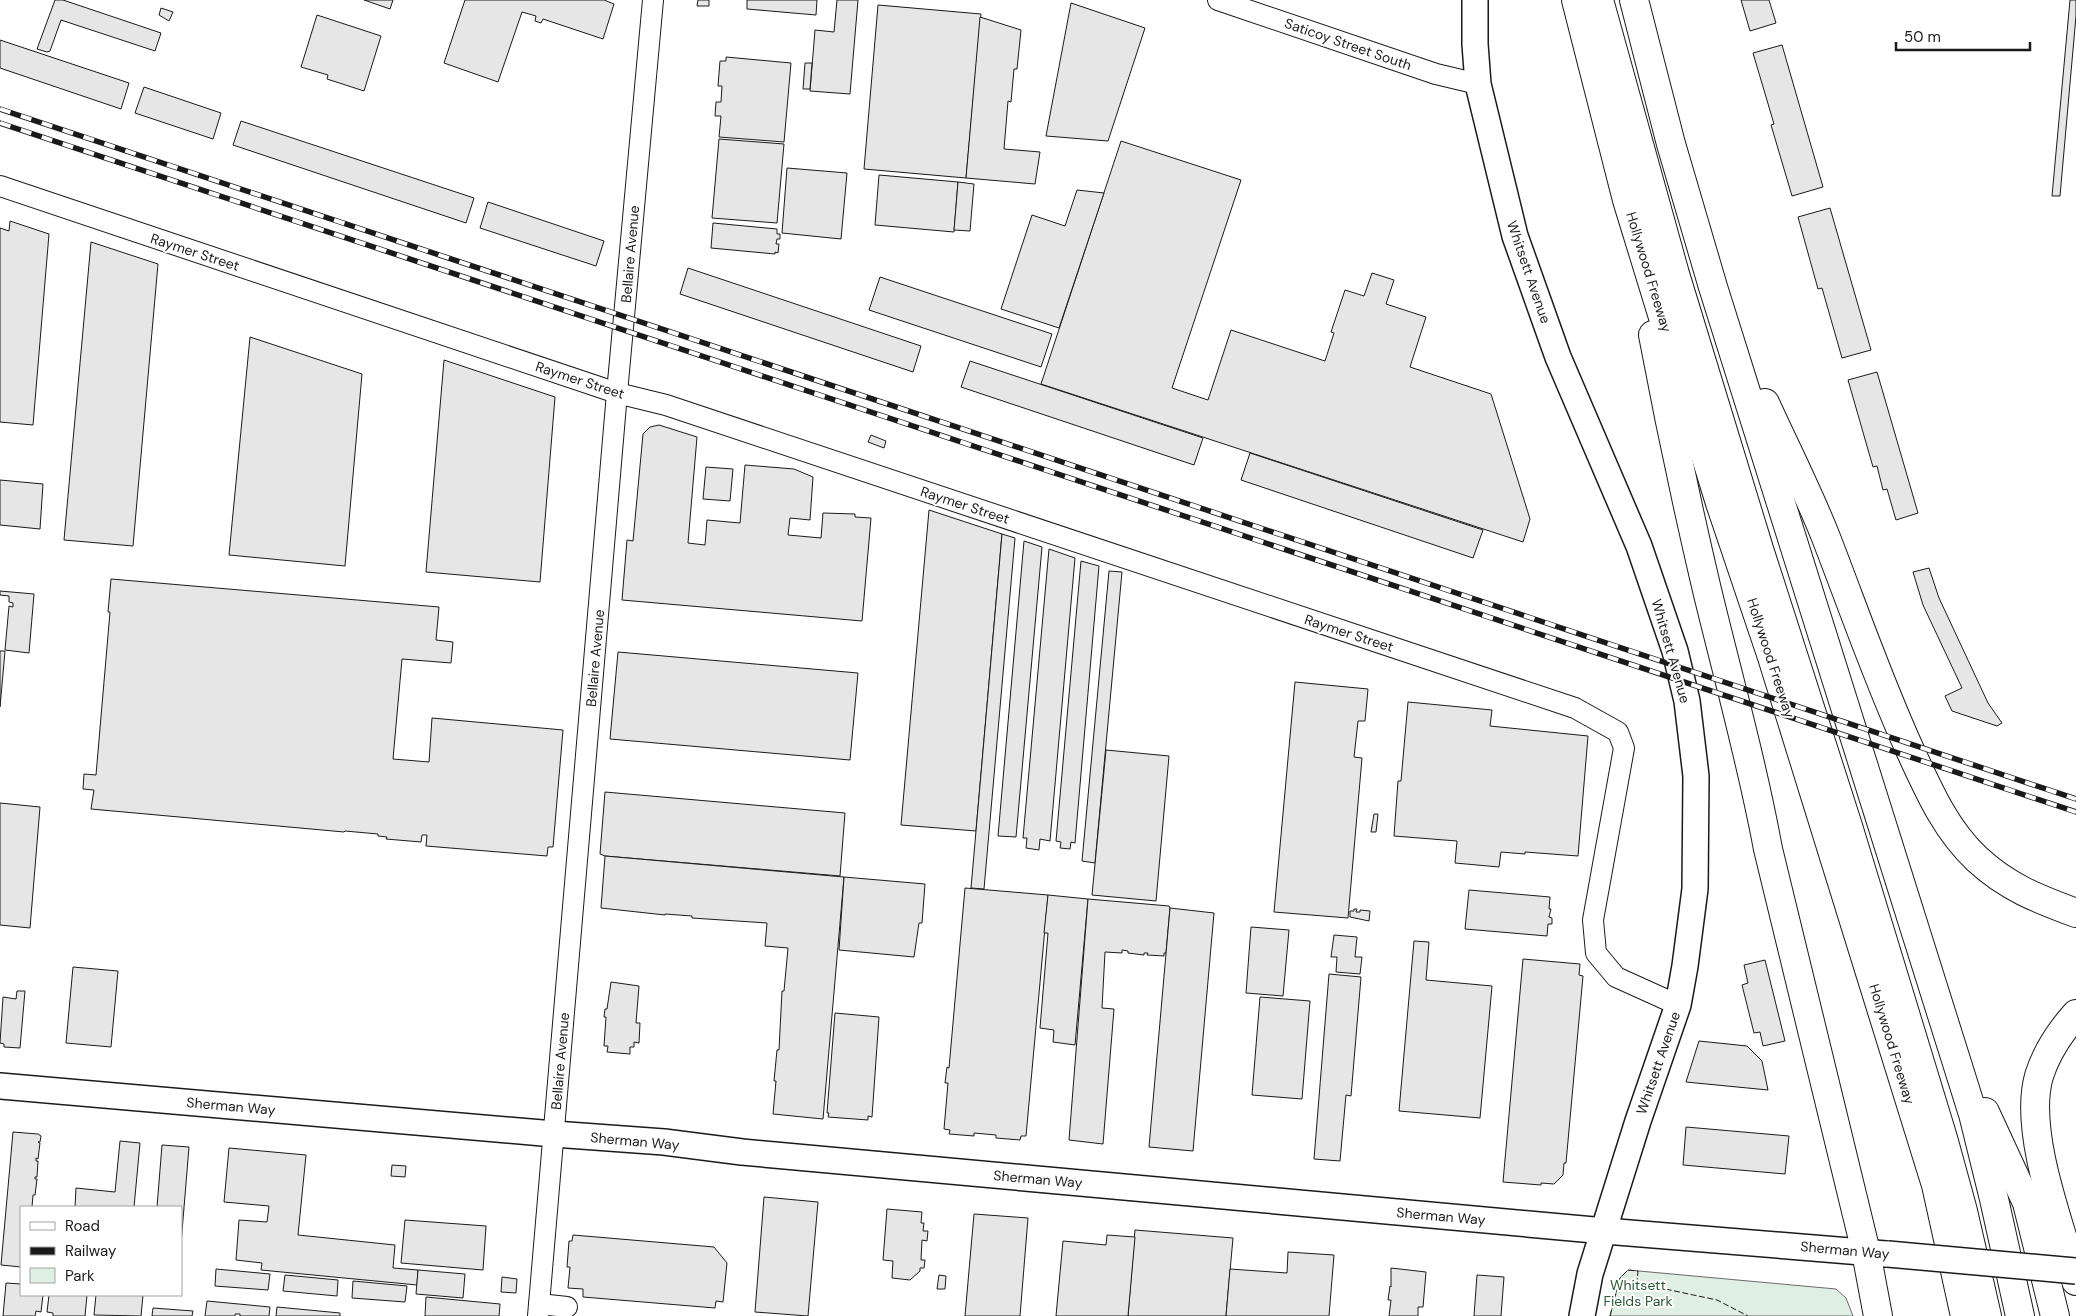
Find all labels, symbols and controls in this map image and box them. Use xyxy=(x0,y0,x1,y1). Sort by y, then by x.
street label: Saticoy Street South xyxy=(1282,14,1414,74)
scale bar xyxy=(1896,20,2030,52)
text: 50 m xyxy=(1904,27,1941,47)
street label: Bellaire Avenue xyxy=(617,204,643,303)
street label: Hollywood Freeway xyxy=(1622,210,1676,335)
street label: Whitsett Avenue xyxy=(1503,218,1555,326)
street label: Raymer Street xyxy=(148,229,242,275)
street label: Raymer Street xyxy=(533,357,627,403)
street label: Raymer Street xyxy=(918,482,1012,528)
street label: Hollywood Freeway xyxy=(1743,596,1799,720)
street label: Whitsett Avenue xyxy=(1648,597,1694,705)
street label: Bellaire Avenue xyxy=(582,608,608,707)
street label: Raymer Street xyxy=(1302,610,1396,656)
street label: Hollywood Freeway xyxy=(1865,982,1919,1107)
street label: Whitsett Avenue xyxy=(1632,1009,1684,1117)
street label: Bellaire Avenue xyxy=(547,1011,573,1110)
street label: Sherman Way xyxy=(186,1093,276,1119)
street label: Sherman Way xyxy=(590,1128,680,1154)
street label: Sherman Way xyxy=(993,1166,1083,1192)
street label: Sherman Way xyxy=(1396,1203,1486,1229)
legend xyxy=(20,1206,182,1296)
text: Road xyxy=(65,1216,100,1236)
street label: Sherman Way xyxy=(1800,1237,1890,1263)
text: Railway xyxy=(65,1241,117,1261)
text: Park xyxy=(65,1266,95,1286)
park label: Whitsett Fields Park xyxy=(1603,1276,1673,1310)

